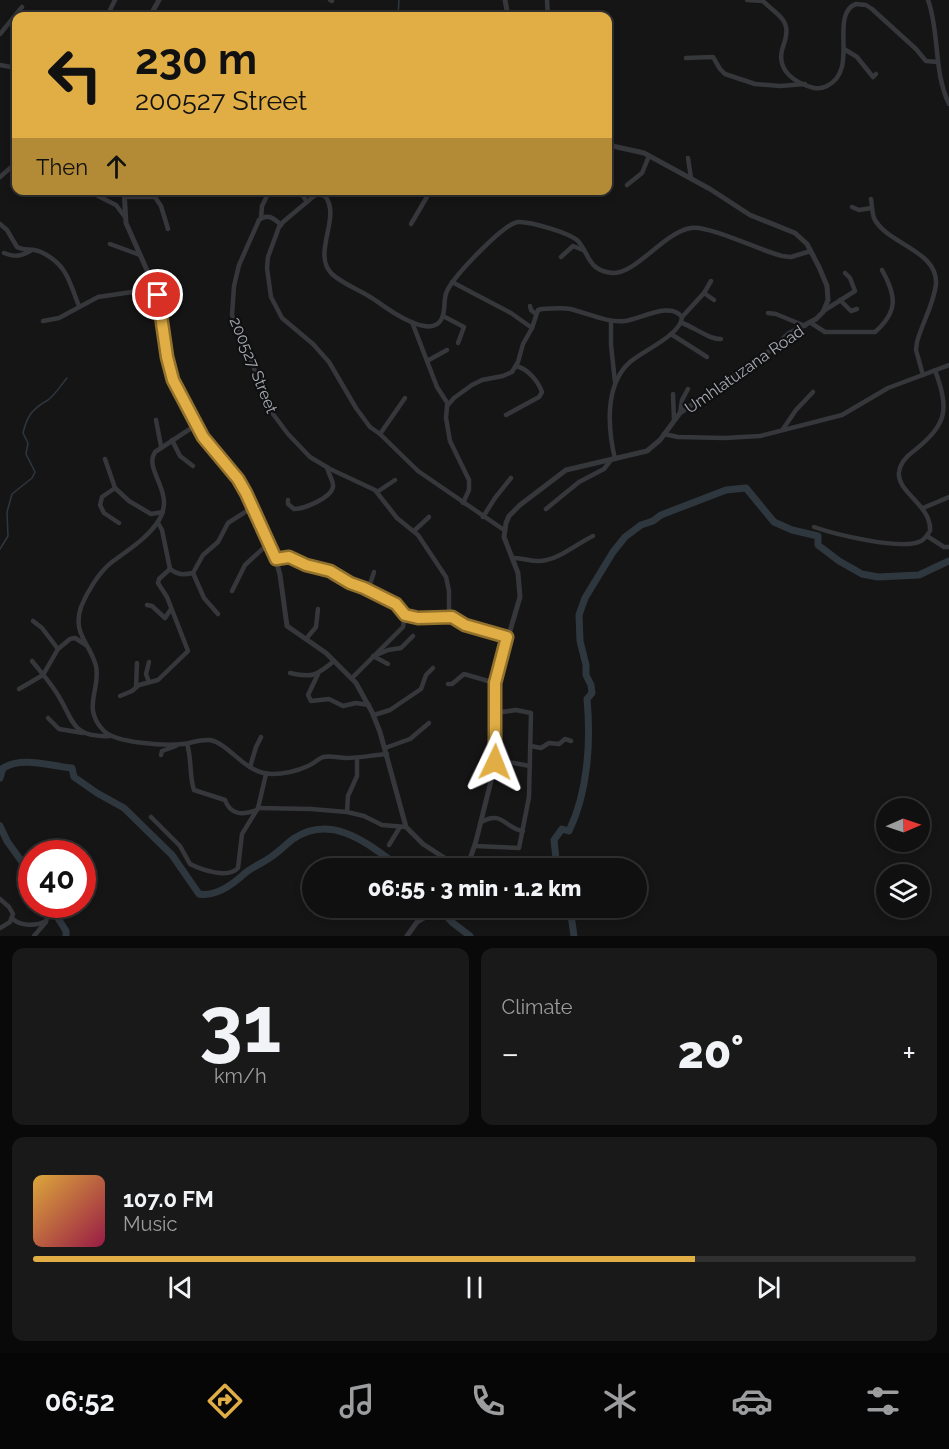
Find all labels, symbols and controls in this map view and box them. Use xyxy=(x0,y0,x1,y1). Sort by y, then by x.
text: 230 m xyxy=(135,35,257,84)
icon: left xyxy=(36,36,114,114)
text: 200527 Street xyxy=(135,85,307,116)
icon: ahead xyxy=(100,150,133,183)
text: Then xyxy=(36,154,88,180)
pin xyxy=(132,269,183,320)
icon: arrive xyxy=(141,278,174,311)
street label: 200527 Street xyxy=(226,314,282,417)
street label: Umhlatuzana Road xyxy=(681,321,808,418)
position arrow xyxy=(463,730,527,794)
north arrow xyxy=(876,798,930,852)
map controls xyxy=(876,798,930,918)
speed limit sign: 40 xyxy=(18,840,96,918)
button: layers xyxy=(876,864,930,918)
text: 06:55 · 3 min · 1.2 km xyxy=(368,875,581,901)
text: 31 xyxy=(199,979,281,1070)
text: Climate xyxy=(502,995,573,1019)
text: 20° xyxy=(678,1026,744,1079)
text: − xyxy=(502,1034,519,1073)
text: + xyxy=(902,1034,916,1073)
text: km/h xyxy=(214,1064,267,1088)
text: 107.0 FM xyxy=(123,1186,214,1212)
text: Music xyxy=(123,1212,177,1236)
icon: previous xyxy=(164,1271,197,1304)
icon: pause xyxy=(458,1271,491,1304)
icon: next xyxy=(752,1271,785,1304)
icon: directions xyxy=(204,1380,246,1422)
icon: music xyxy=(336,1380,378,1422)
icon: phone xyxy=(467,1380,509,1422)
icon: climate xyxy=(599,1380,641,1422)
icon: car xyxy=(731,1380,773,1422)
icon: filters xyxy=(862,1380,904,1422)
text: 06:52 xyxy=(45,1386,115,1417)

